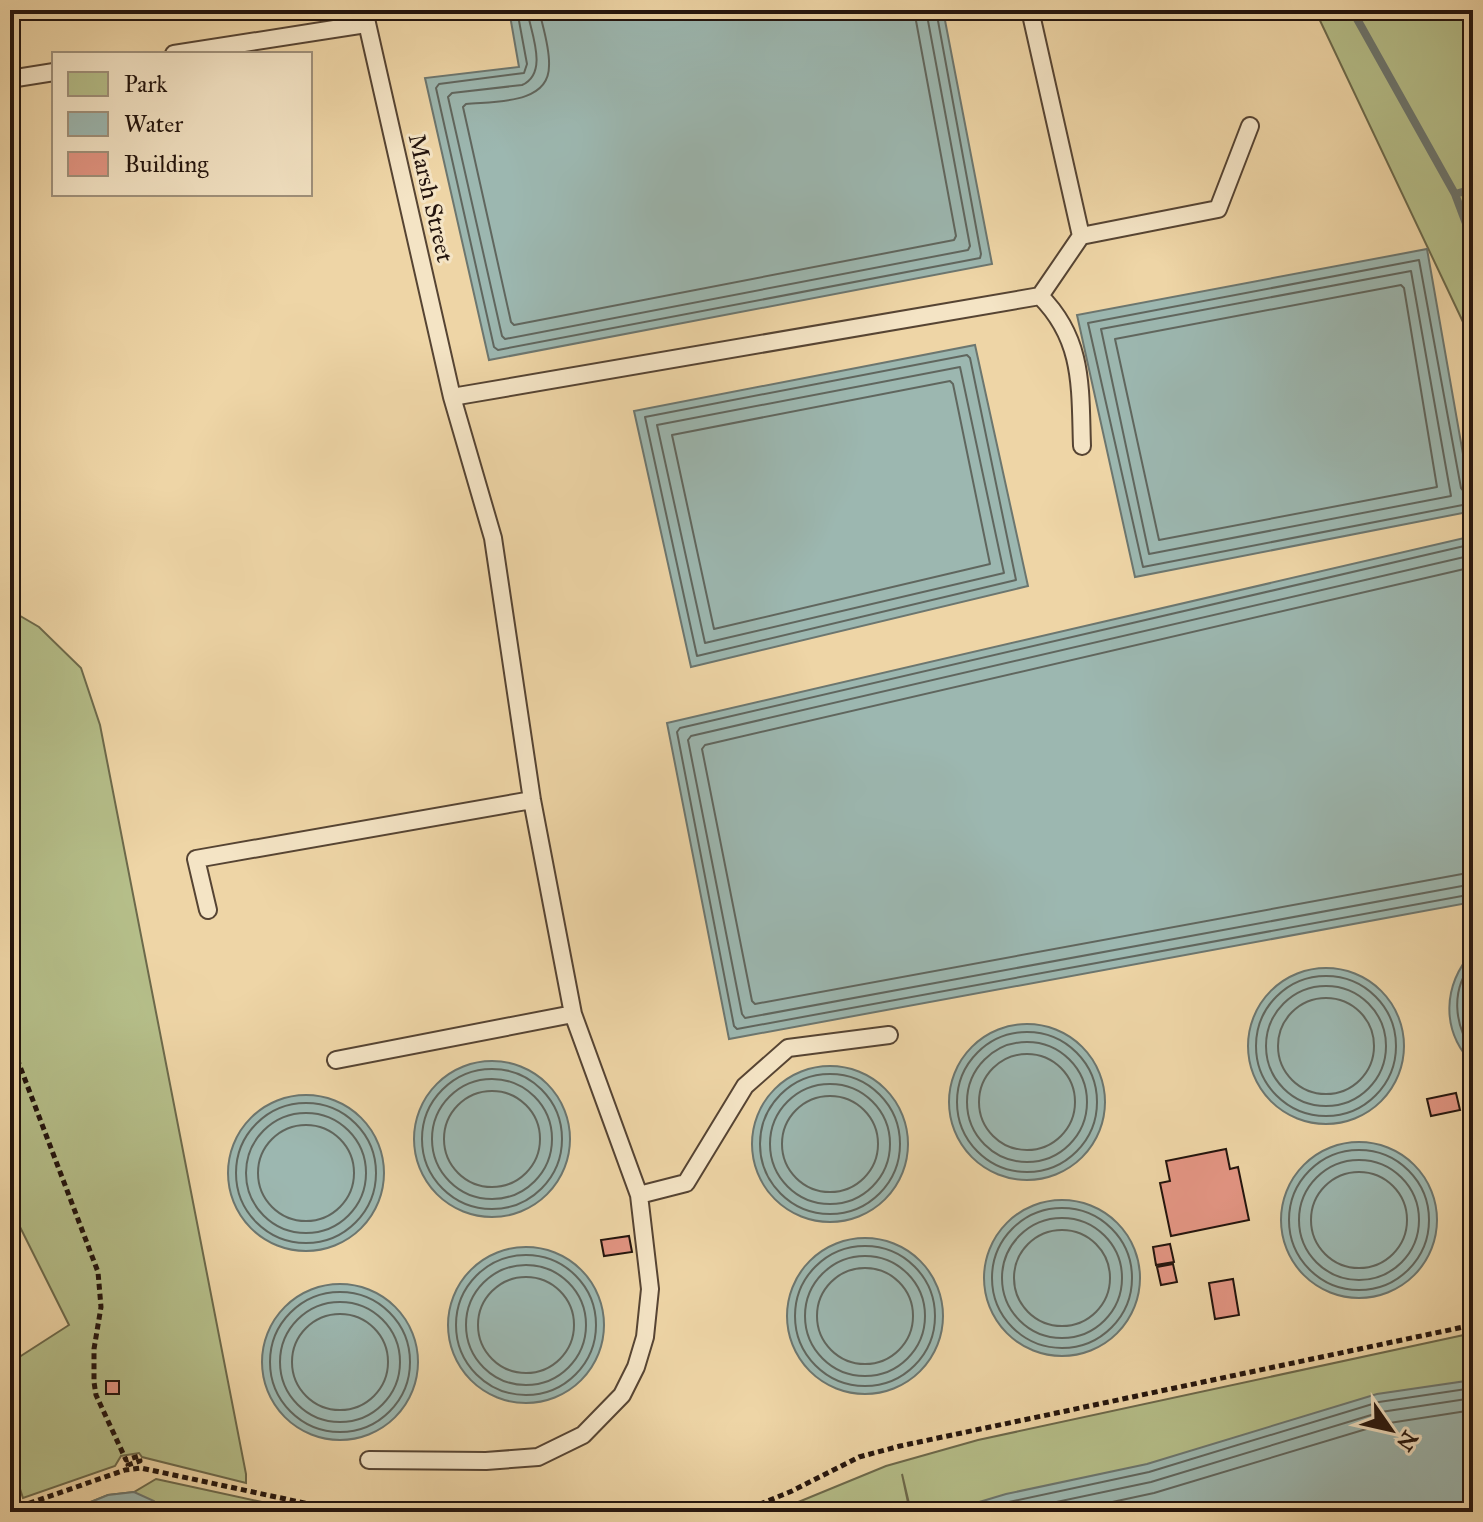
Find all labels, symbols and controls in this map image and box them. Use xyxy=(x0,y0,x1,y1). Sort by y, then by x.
legend xyxy=(52,52,312,196)
text: Park xyxy=(124,69,168,99)
text: Water xyxy=(124,109,183,139)
street label: Marsh Street xyxy=(402,131,460,266)
text: Building xyxy=(124,149,209,179)
north arrow xyxy=(1351,1390,1431,1470)
text: N xyxy=(1391,1426,1424,1456)

